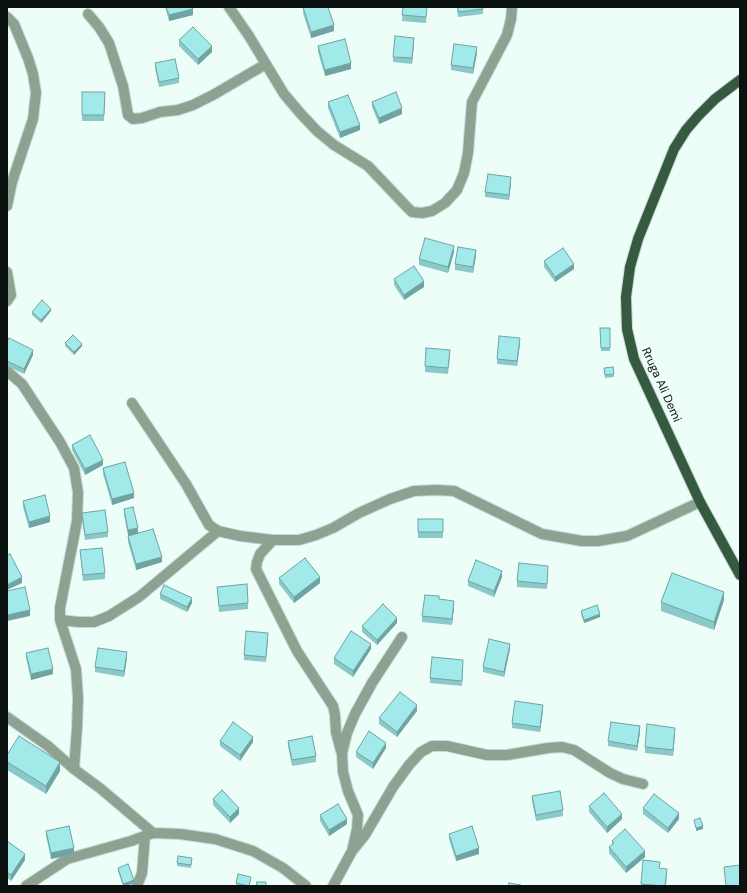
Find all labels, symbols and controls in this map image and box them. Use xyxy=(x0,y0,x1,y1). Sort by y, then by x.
street label: Rruga Ali Demi xyxy=(638,345,684,425)

